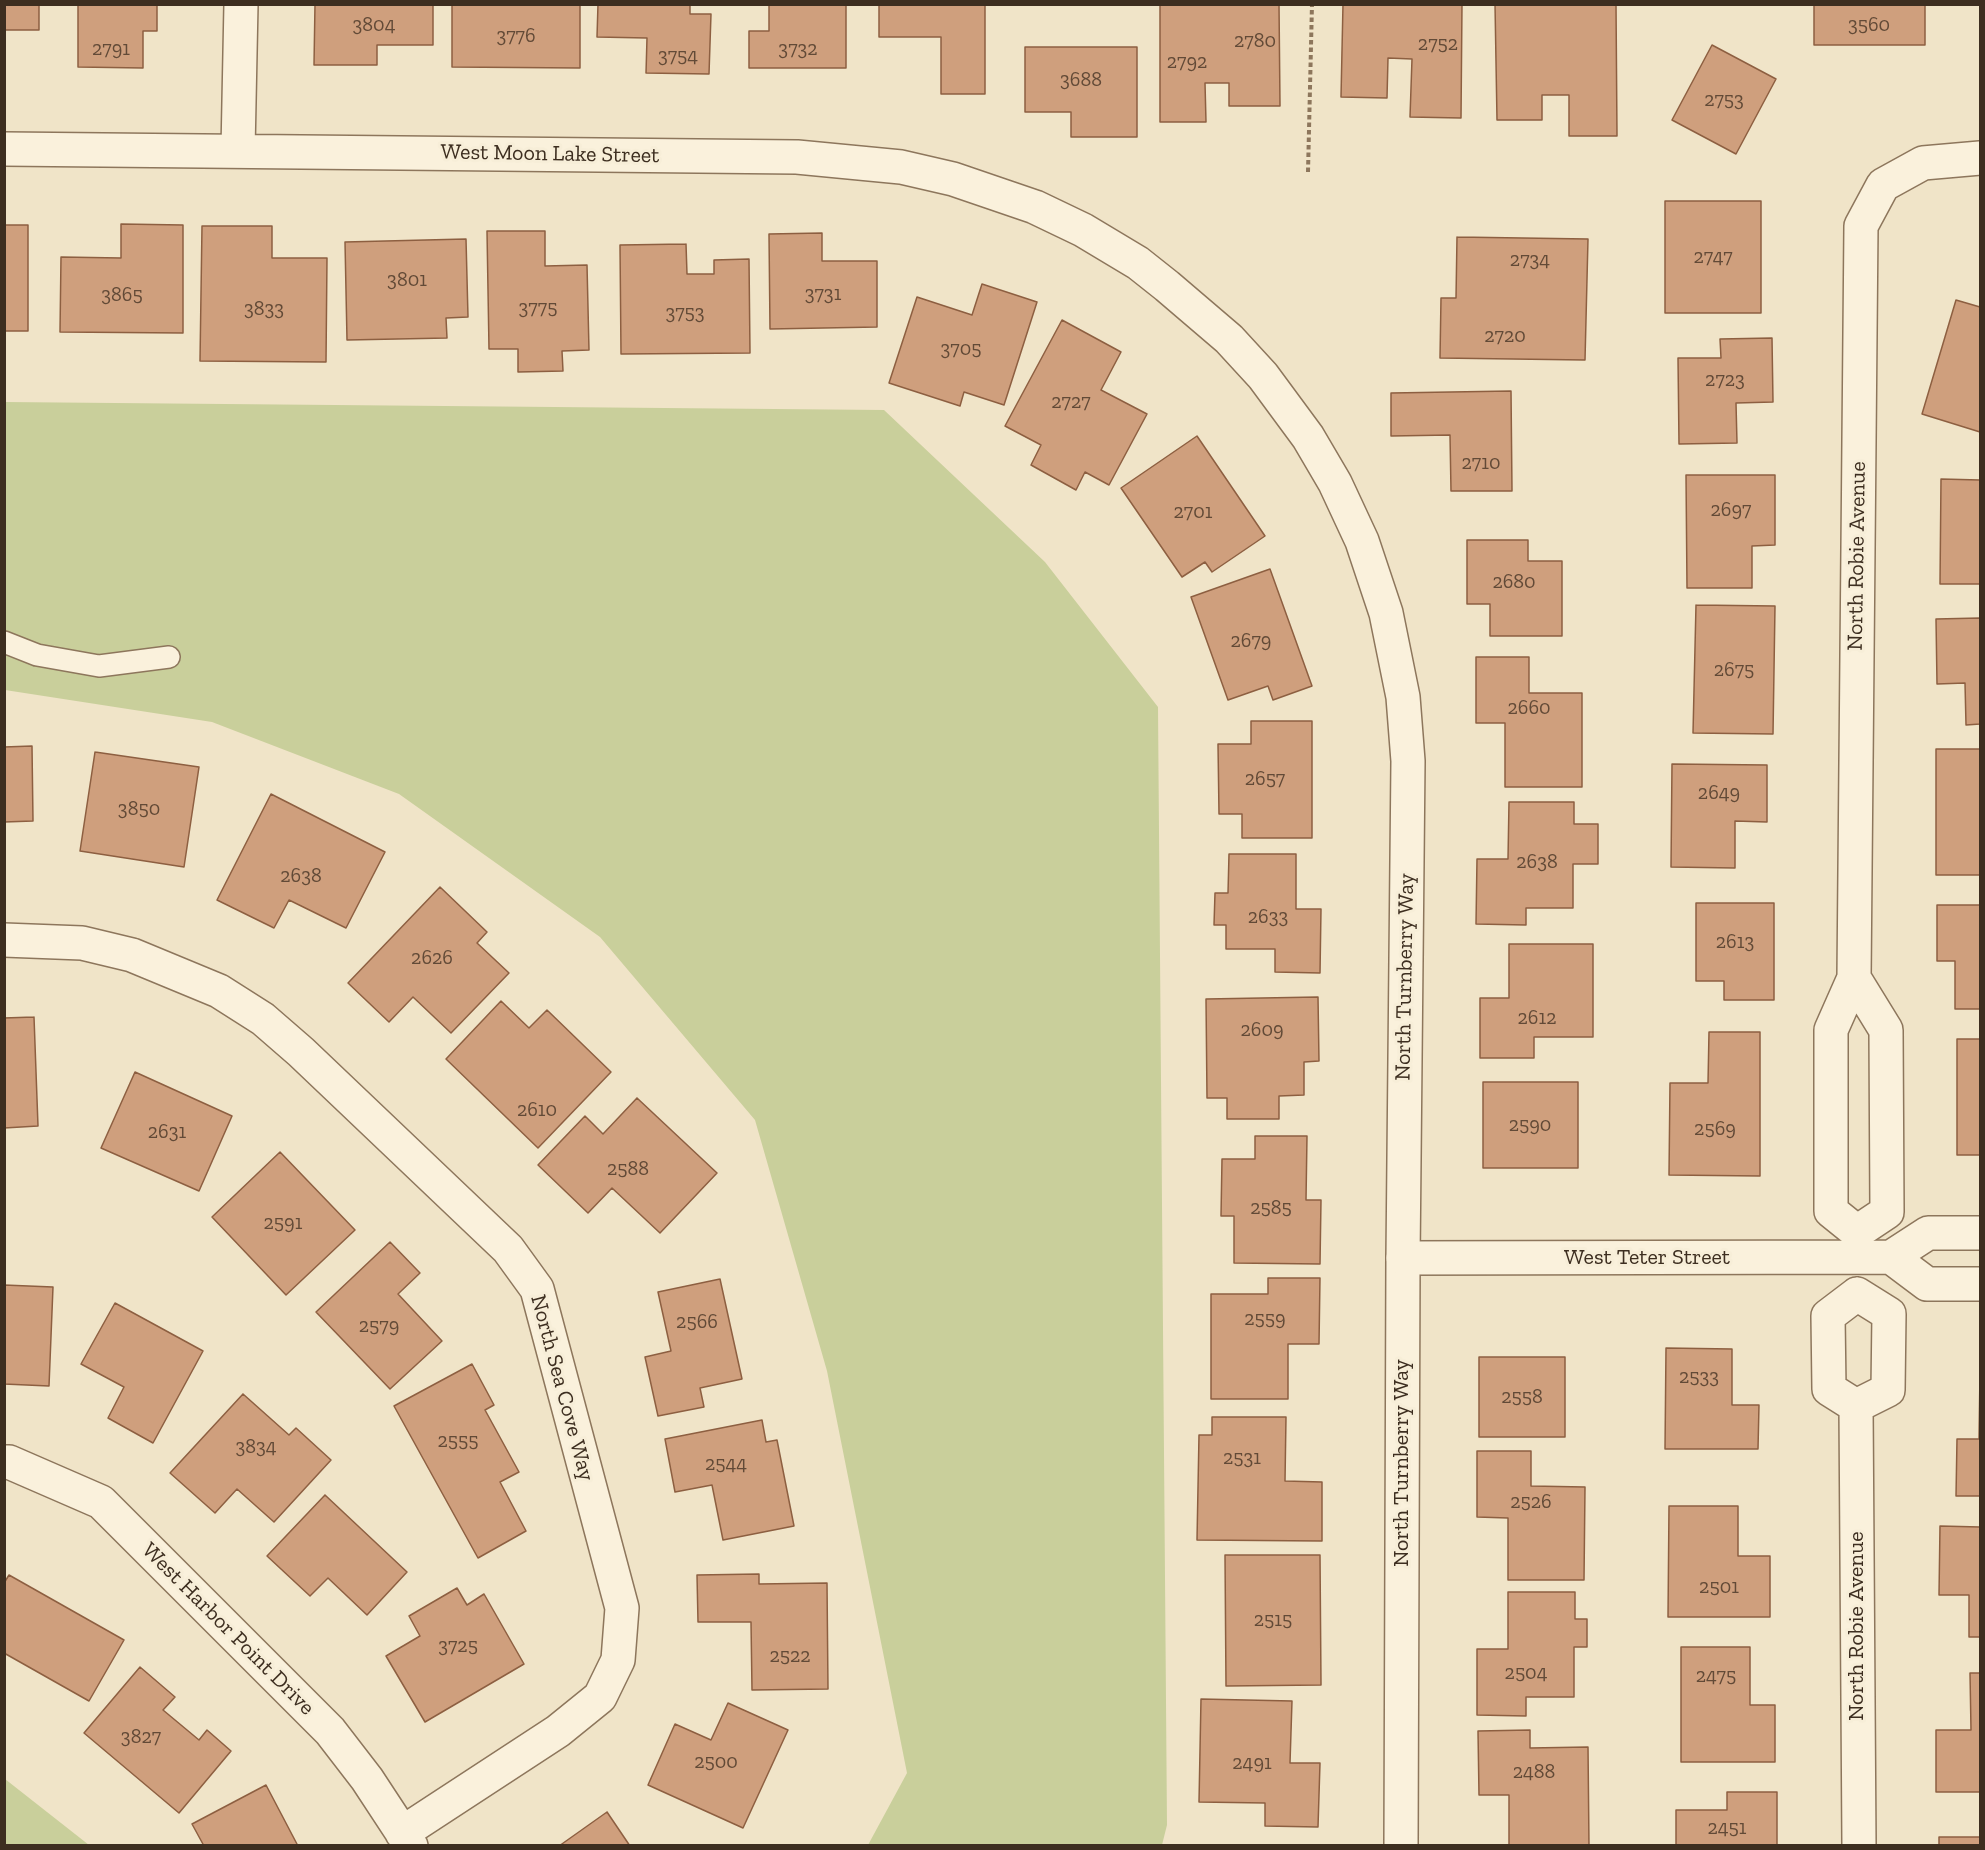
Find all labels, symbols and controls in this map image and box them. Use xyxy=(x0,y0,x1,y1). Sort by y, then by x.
house number: 3804 xyxy=(353,13,395,37)
house number: 3560 xyxy=(1848,13,1890,37)
house number: 3776 xyxy=(496,24,536,48)
house number: 2780 xyxy=(1234,29,1276,53)
house number: 2752 xyxy=(1418,32,1458,56)
house number: 2791 xyxy=(92,37,130,61)
house number: 3732 xyxy=(778,37,818,61)
house number: 3754 xyxy=(658,44,698,68)
house number: 2792 xyxy=(1167,50,1207,74)
house number: 3688 xyxy=(1060,68,1102,92)
house number: 2753 xyxy=(1704,88,1744,112)
street label: West Moon Lake Street xyxy=(440,139,660,169)
house number: 2747 xyxy=(1693,245,1733,269)
house number: 2734 xyxy=(1510,248,1550,272)
house number: 3801 xyxy=(387,268,427,292)
house number: 3731 xyxy=(805,282,841,306)
house number: 3865 xyxy=(101,283,143,307)
house number: 3775 xyxy=(519,296,557,320)
house number: 3833 xyxy=(244,297,284,321)
house number: 3753 xyxy=(665,301,705,325)
house number: 2720 xyxy=(1484,324,1526,348)
house number: 3705 xyxy=(941,337,981,361)
house number: 2723 xyxy=(1705,368,1745,392)
house number: 2727 xyxy=(1051,390,1091,414)
house number: 2710 xyxy=(1462,451,1500,475)
street label: North Robie Avenue xyxy=(1842,461,1872,651)
house number: 2697 xyxy=(1711,498,1751,522)
house number: 2701 xyxy=(1174,500,1212,524)
house number: 2680 xyxy=(1492,570,1536,594)
house number: 2679 xyxy=(1231,629,1271,653)
house number: 2675 xyxy=(1714,658,1754,682)
house number: 2660 xyxy=(1507,696,1551,720)
house number: 2657 xyxy=(1245,767,1285,791)
house number: 2649 xyxy=(1698,781,1740,805)
house number: 3850 xyxy=(118,797,160,821)
house number: 2638 xyxy=(1516,850,1558,874)
house number: 2638 xyxy=(280,864,322,888)
street label: North Turnberry Way xyxy=(1390,873,1420,1081)
house number: 2633 xyxy=(1248,905,1288,929)
house number: 2613 xyxy=(1716,930,1754,954)
house number: 2626 xyxy=(411,946,453,970)
house number: 2612 xyxy=(1518,1006,1556,1030)
house number: 2609 xyxy=(1240,1018,1284,1042)
house number: 2610 xyxy=(517,1098,557,1122)
house number: 2590 xyxy=(1509,1113,1551,1137)
house number: 2569 xyxy=(1694,1117,1736,1141)
house number: 2631 xyxy=(148,1120,186,1144)
house number: 2588 xyxy=(607,1157,649,1181)
house number: 2585 xyxy=(1250,1196,1292,1220)
house number: 2591 xyxy=(264,1211,302,1235)
street label: West Teter Street xyxy=(1564,1245,1730,1271)
street label: North Sea Cove Way xyxy=(524,1292,600,1484)
house number: 2559 xyxy=(1244,1307,1286,1331)
house number: 2566 xyxy=(676,1310,718,1334)
house number: 2579 xyxy=(359,1314,399,1338)
street label: North Turnberry Way xyxy=(1389,1359,1415,1567)
house number: 2533 xyxy=(1679,1365,1719,1389)
house number: 2558 xyxy=(1501,1385,1543,1409)
house number: 2555 xyxy=(437,1429,479,1453)
house number: 3834 xyxy=(235,1435,277,1459)
house number: 2531 xyxy=(1223,1446,1261,1470)
house number: 2544 xyxy=(705,1452,747,1476)
house number: 2526 xyxy=(1510,1490,1552,1514)
street label: North Robie Avenue xyxy=(1844,1531,1870,1721)
street label: West Harbor Point Drive xyxy=(136,1537,320,1721)
house number: 2501 xyxy=(1699,1575,1739,1599)
house number: 2515 xyxy=(1254,1608,1292,1632)
house number: 3725 xyxy=(438,1634,478,1658)
house number: 2522 xyxy=(769,1644,811,1668)
house number: 2504 xyxy=(1505,1661,1547,1685)
house number: 2475 xyxy=(1696,1664,1736,1688)
house number: 3827 xyxy=(121,1725,161,1749)
house number: 2500 xyxy=(694,1750,738,1774)
house number: 2491 xyxy=(1232,1751,1272,1775)
house number: 2488 xyxy=(1513,1760,1555,1784)
house number: 2451 xyxy=(1707,1816,1747,1840)

